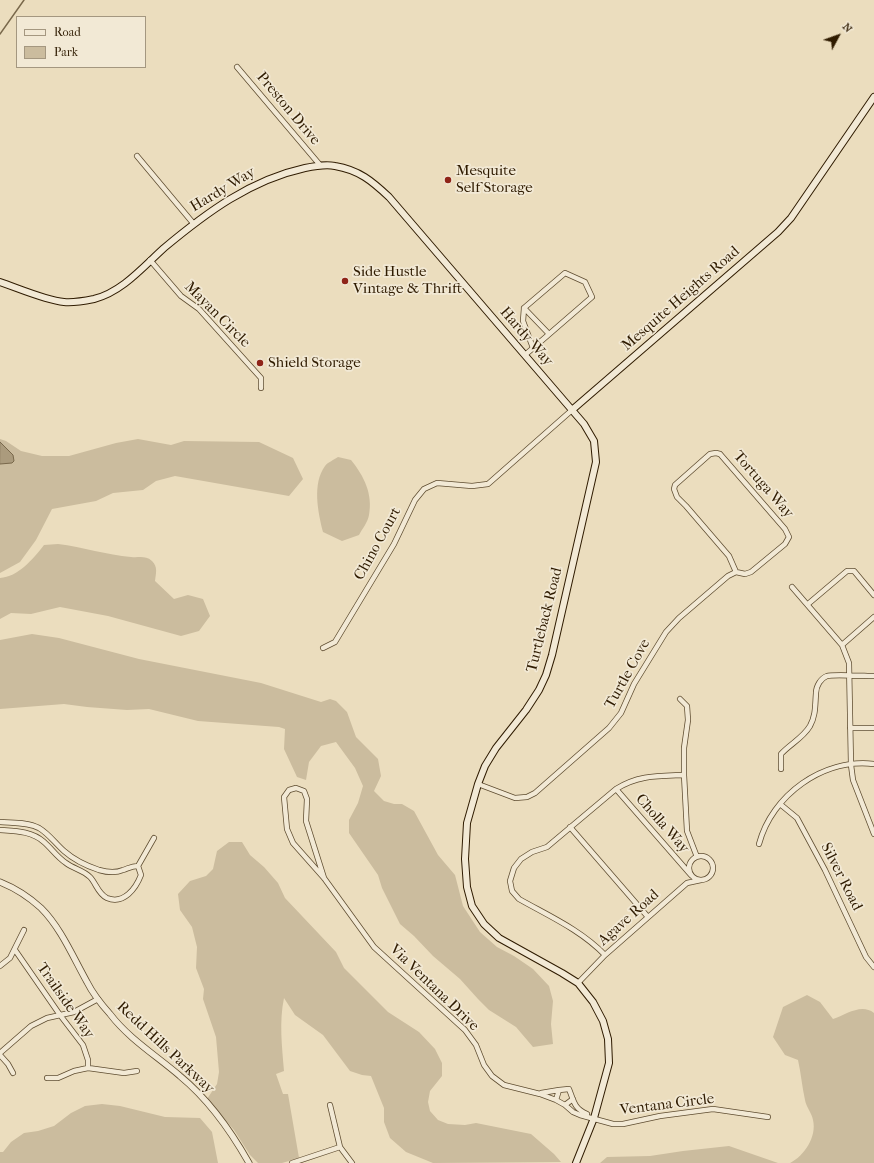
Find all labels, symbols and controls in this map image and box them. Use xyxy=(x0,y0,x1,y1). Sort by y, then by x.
legend xyxy=(16,16,146,68)
north arrow xyxy=(818,16,858,56)
text: N xyxy=(840,20,855,35)
text: Road xyxy=(54,25,81,39)
text: Park xyxy=(54,45,78,59)
street label: Preston Drive xyxy=(252,69,324,149)
place label: Mesquite Self Storage xyxy=(456,162,533,197)
street label: Hardy Way xyxy=(187,164,259,216)
marker: Mesquite Self Storage xyxy=(443,175,453,185)
street label: Mesquite Heights Road xyxy=(618,243,744,355)
place label: Side Hustle Vintage & Thrift xyxy=(353,263,462,298)
marker: Side Hustle Vintage & Thrift xyxy=(340,276,350,286)
street label: Mayan Circle xyxy=(180,278,254,352)
street label: Hardy Way xyxy=(495,304,557,370)
place label: Shield Storage xyxy=(268,354,361,372)
marker: Shield Storage xyxy=(255,358,265,368)
street label: Tortuga Way xyxy=(729,448,797,522)
street label: Chino Court xyxy=(351,505,405,583)
street label: Turtleback Road xyxy=(523,566,567,674)
street label: Turtle Cove xyxy=(602,636,654,712)
street label: Cholla Way xyxy=(631,791,693,857)
street label: Silver Road xyxy=(816,840,866,914)
street label: Agave Road xyxy=(595,886,663,950)
street label: Via Ventana Drive xyxy=(386,941,482,1035)
street label: Trailside Way xyxy=(32,960,98,1042)
street label: Redd Hills Parkway xyxy=(113,998,217,1098)
street label: Ventana Circle xyxy=(619,1090,715,1120)

